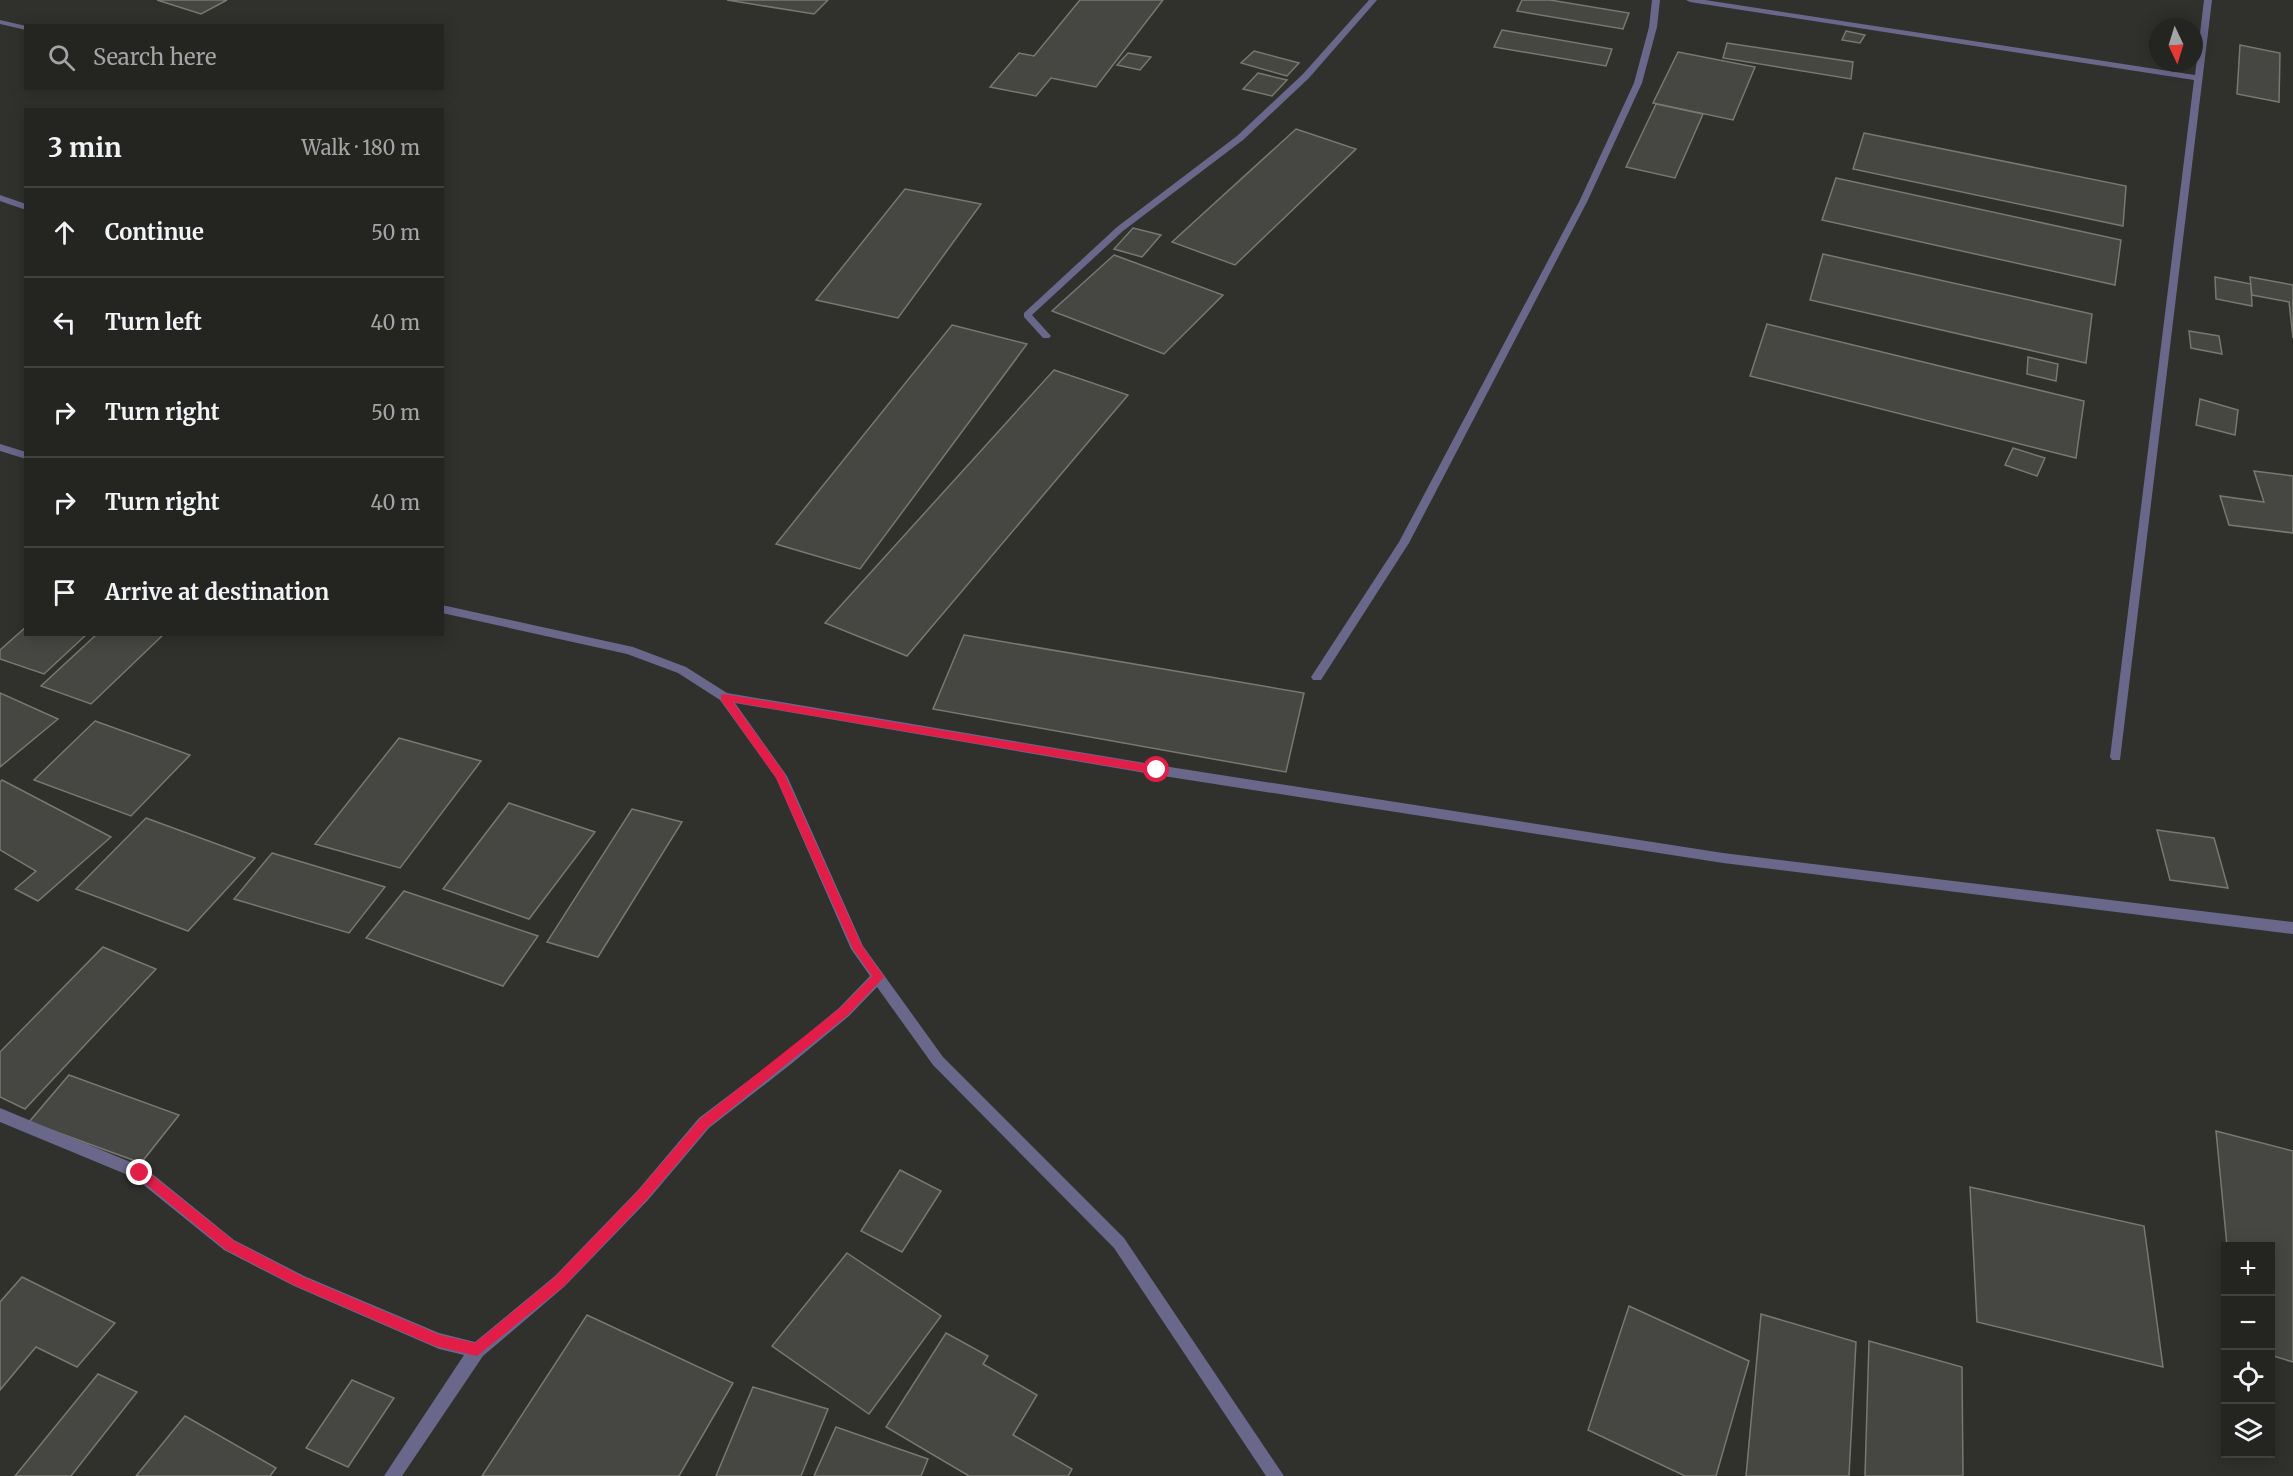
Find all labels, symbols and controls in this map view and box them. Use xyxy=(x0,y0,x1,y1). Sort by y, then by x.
north arrow xyxy=(2149,18,2203,72)
search box xyxy=(24,24,444,90)
icon: search xyxy=(45,41,78,74)
text: Search here xyxy=(93,43,216,71)
text: 3 min xyxy=(48,131,122,164)
text: Walk · 180 m xyxy=(302,135,420,160)
icon: ahead xyxy=(48,216,81,249)
text: Continue xyxy=(105,218,204,246)
text: 50 m xyxy=(371,220,420,245)
icon: left xyxy=(48,306,81,339)
text: Turn left xyxy=(105,308,202,336)
text: 40 m xyxy=(370,310,420,335)
icon: right xyxy=(48,396,81,429)
text: Turn right xyxy=(105,398,219,426)
text: 50 m xyxy=(371,400,420,425)
icon: right xyxy=(48,486,81,519)
text: Turn right xyxy=(105,488,219,516)
text: 40 m xyxy=(370,490,420,515)
icon: arrive xyxy=(48,576,81,609)
text: Arrive at destination xyxy=(105,578,329,606)
route start xyxy=(1143,756,1169,782)
route end xyxy=(126,1159,152,1185)
map controls xyxy=(2221,1242,2275,1458)
button: + xyxy=(2221,1242,2275,1296)
button: − xyxy=(2221,1296,2275,1350)
button: locate xyxy=(2221,1350,2275,1404)
button: layers xyxy=(2221,1404,2275,1458)

